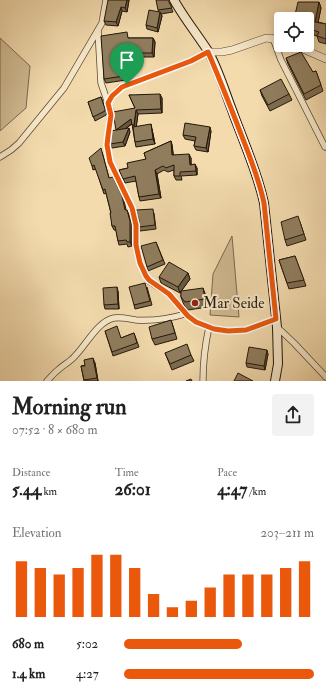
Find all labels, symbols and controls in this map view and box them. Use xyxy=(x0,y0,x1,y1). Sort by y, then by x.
map controls xyxy=(274,12,314,52)
button: locate xyxy=(274,12,314,52)
pin xyxy=(110,43,144,84)
icon: arrive xyxy=(116,49,138,71)
place label: Mar Seide xyxy=(203,294,265,313)
marker: Mar Seide xyxy=(190,298,200,308)
text: Morning run xyxy=(12,393,127,421)
button: share xyxy=(272,394,314,436)
text: 07:52 · 8 × 680 m xyxy=(12,422,98,438)
text: Distance xyxy=(12,466,50,479)
text: Time xyxy=(115,466,139,479)
text: Pace xyxy=(217,466,237,479)
text: 5.44 xyxy=(12,479,41,500)
text: 26:01 xyxy=(115,479,151,500)
text: 4:47 xyxy=(217,479,247,500)
text: km xyxy=(41,485,57,498)
text: /km xyxy=(247,485,266,498)
text: Elevation xyxy=(12,525,62,541)
text: 203–211 m xyxy=(260,525,314,541)
text: 680 m xyxy=(12,636,44,652)
text: 5:02 xyxy=(76,636,98,652)
text: 1.4 km xyxy=(12,666,45,682)
text: 4:27 xyxy=(76,666,99,682)

